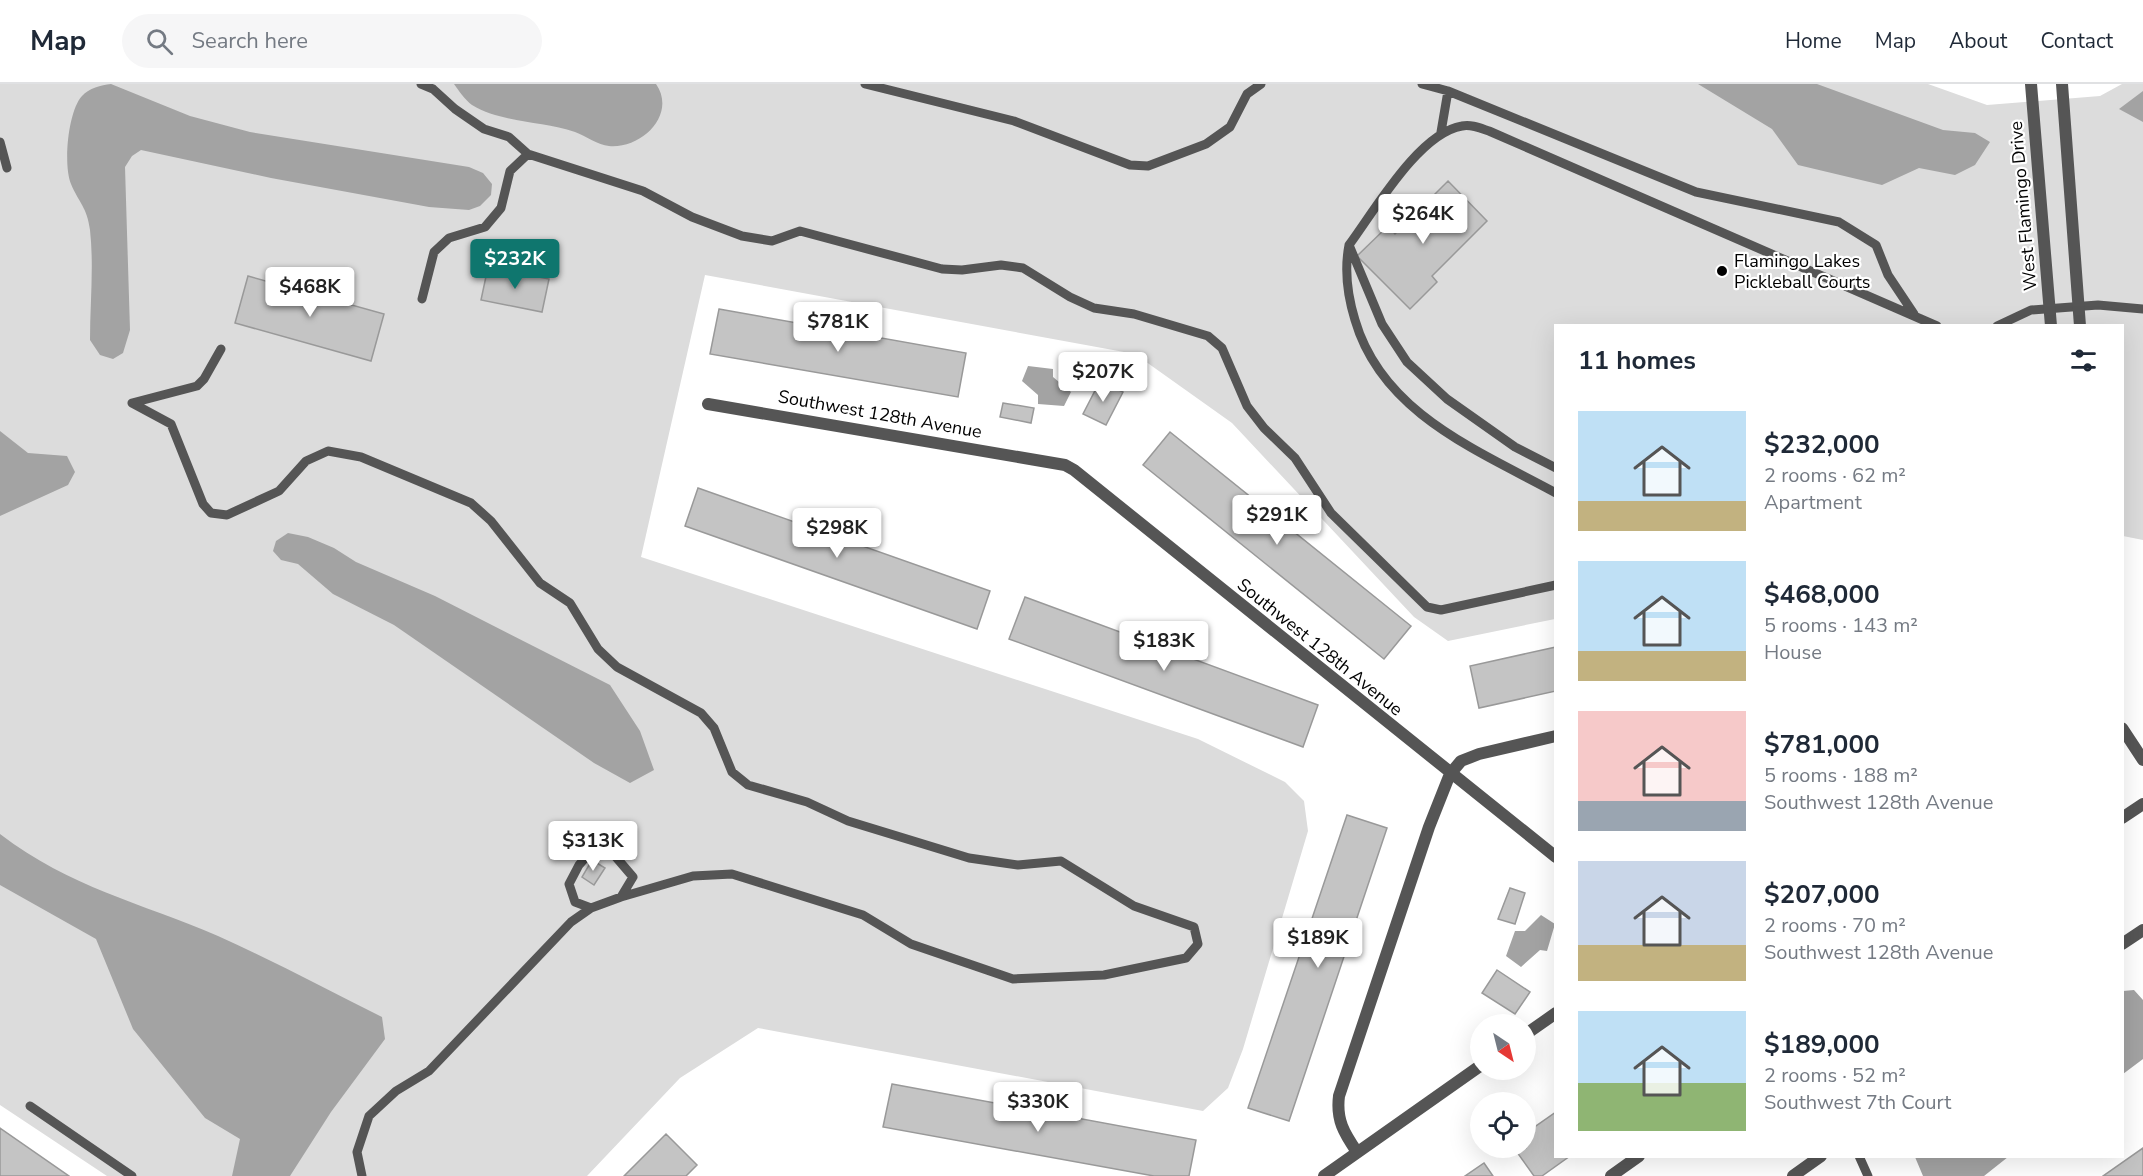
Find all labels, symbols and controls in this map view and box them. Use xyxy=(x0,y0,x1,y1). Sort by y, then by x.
search box xyxy=(122,14,542,68)
text: Map xyxy=(30,22,86,60)
icon: search xyxy=(143,25,176,58)
text: Search here xyxy=(191,26,308,56)
text: Home xyxy=(1785,27,1842,55)
text: Map xyxy=(1875,27,1916,55)
text: About xyxy=(1949,27,2007,55)
text: Contact xyxy=(2040,27,2113,55)
street label: West Flamingo Drive xyxy=(2004,120,2042,292)
pin: $264K xyxy=(1381,194,1465,245)
text: $264K xyxy=(1392,200,1454,227)
pin: $232K xyxy=(473,239,557,290)
text: $232K xyxy=(484,245,546,272)
place label: Flamingo Lakes Pickleball Courts xyxy=(1734,249,1871,294)
marker: Flamingo Lakes Pickleball Courts xyxy=(1715,264,1729,278)
pin: $468K xyxy=(268,267,352,318)
text: $468K xyxy=(279,273,341,300)
pin: $781K xyxy=(796,302,880,353)
text: $781K xyxy=(807,308,869,335)
text: 11 homes xyxy=(1578,343,1696,378)
icon: filters xyxy=(2067,344,2100,377)
pin: $207K xyxy=(1061,352,1145,403)
text: $207K xyxy=(1072,358,1134,385)
street label: Southwest 128th Avenue xyxy=(776,384,984,444)
text: $232,000 xyxy=(1764,427,1880,462)
icon: home xyxy=(1626,435,1698,507)
text: 2 rooms · 62 m² xyxy=(1764,462,1906,489)
text: Apartment xyxy=(1764,489,1862,516)
pin: $291K xyxy=(1235,495,1319,546)
text: $291K xyxy=(1246,501,1308,528)
pin: $298K xyxy=(795,508,879,559)
text: $298K xyxy=(806,514,868,541)
street label: Southwest 128th Avenue xyxy=(1232,573,1408,721)
text: $468,000 xyxy=(1764,577,1880,612)
icon: home xyxy=(1626,585,1698,657)
text: 5 rooms · 143 m² xyxy=(1764,612,1918,639)
pin: $183K xyxy=(1122,621,1206,672)
text: $183K xyxy=(1133,627,1195,654)
text: House xyxy=(1764,639,1822,666)
text: $781,000 xyxy=(1764,727,1880,762)
icon: home xyxy=(1626,735,1698,807)
text: 5 rooms · 188 m² xyxy=(1764,762,1918,789)
text: Southwest 128th Avenue xyxy=(1764,789,1993,816)
pin: $313K xyxy=(551,821,635,872)
text: $313K xyxy=(562,827,624,854)
text: $207,000 xyxy=(1764,877,1880,912)
icon: home xyxy=(1626,885,1698,957)
text: 2 rooms · 70 m² xyxy=(1764,912,1906,939)
pin: $189K xyxy=(1276,918,1360,969)
text: $189K xyxy=(1287,924,1349,951)
text: Southwest 128th Avenue xyxy=(1764,939,1993,966)
north arrow xyxy=(1470,1014,1536,1080)
map controls xyxy=(1470,1014,1536,1158)
text: $189,000 xyxy=(1764,1027,1880,1062)
icon: home xyxy=(1626,1035,1698,1107)
text: 2 rooms · 52 m² xyxy=(1764,1062,1906,1089)
pin: $330K xyxy=(996,1082,1080,1133)
text: $330K xyxy=(1007,1088,1069,1115)
text: Southwest 7th Court xyxy=(1764,1089,1951,1116)
button: locate xyxy=(1470,1092,1536,1158)

